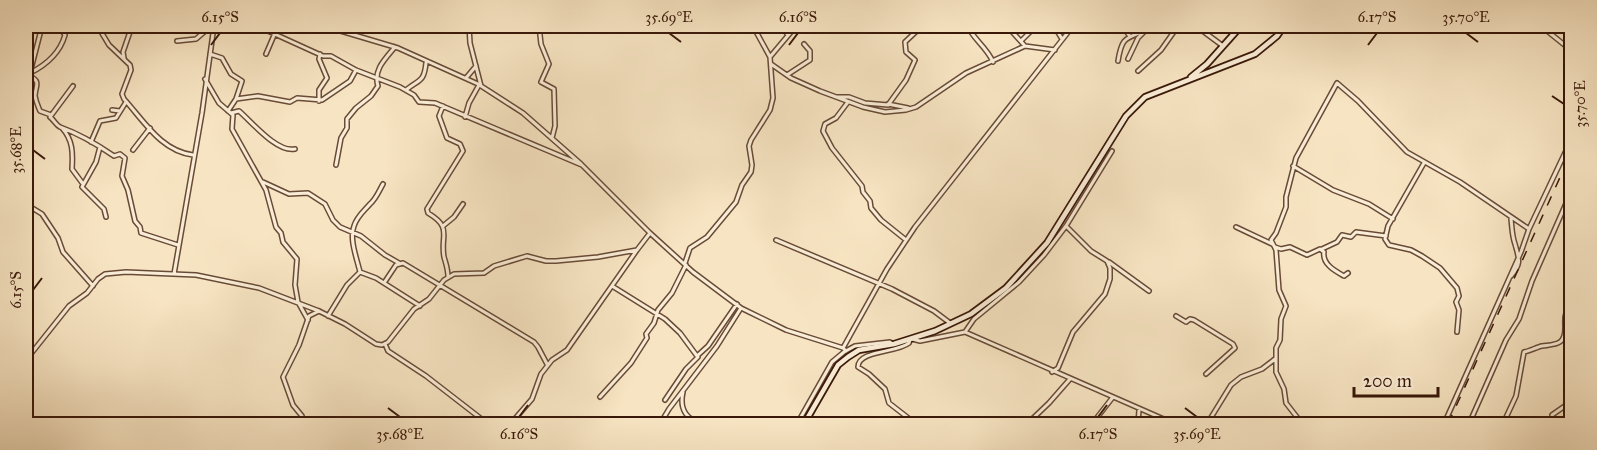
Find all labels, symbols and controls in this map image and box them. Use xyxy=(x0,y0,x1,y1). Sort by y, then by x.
text: 6.15°S xyxy=(201,8,239,26)
text: 35.69°E xyxy=(645,8,693,26)
text: 6.16°S xyxy=(779,8,817,26)
text: 6.17°S xyxy=(1358,8,1396,26)
text: 35.70°E xyxy=(1442,8,1490,26)
text: 35.70°E xyxy=(1571,80,1589,128)
text: 35.68°E xyxy=(7,126,25,174)
text: 6.15°S xyxy=(7,271,25,309)
scale bar xyxy=(1354,360,1438,398)
text: 200 m xyxy=(1363,370,1412,392)
text: 35.68°E xyxy=(376,425,424,443)
text: 6.16°S xyxy=(500,425,538,443)
text: 6.17°S xyxy=(1079,425,1117,443)
text: 35.69°E xyxy=(1173,425,1221,443)

